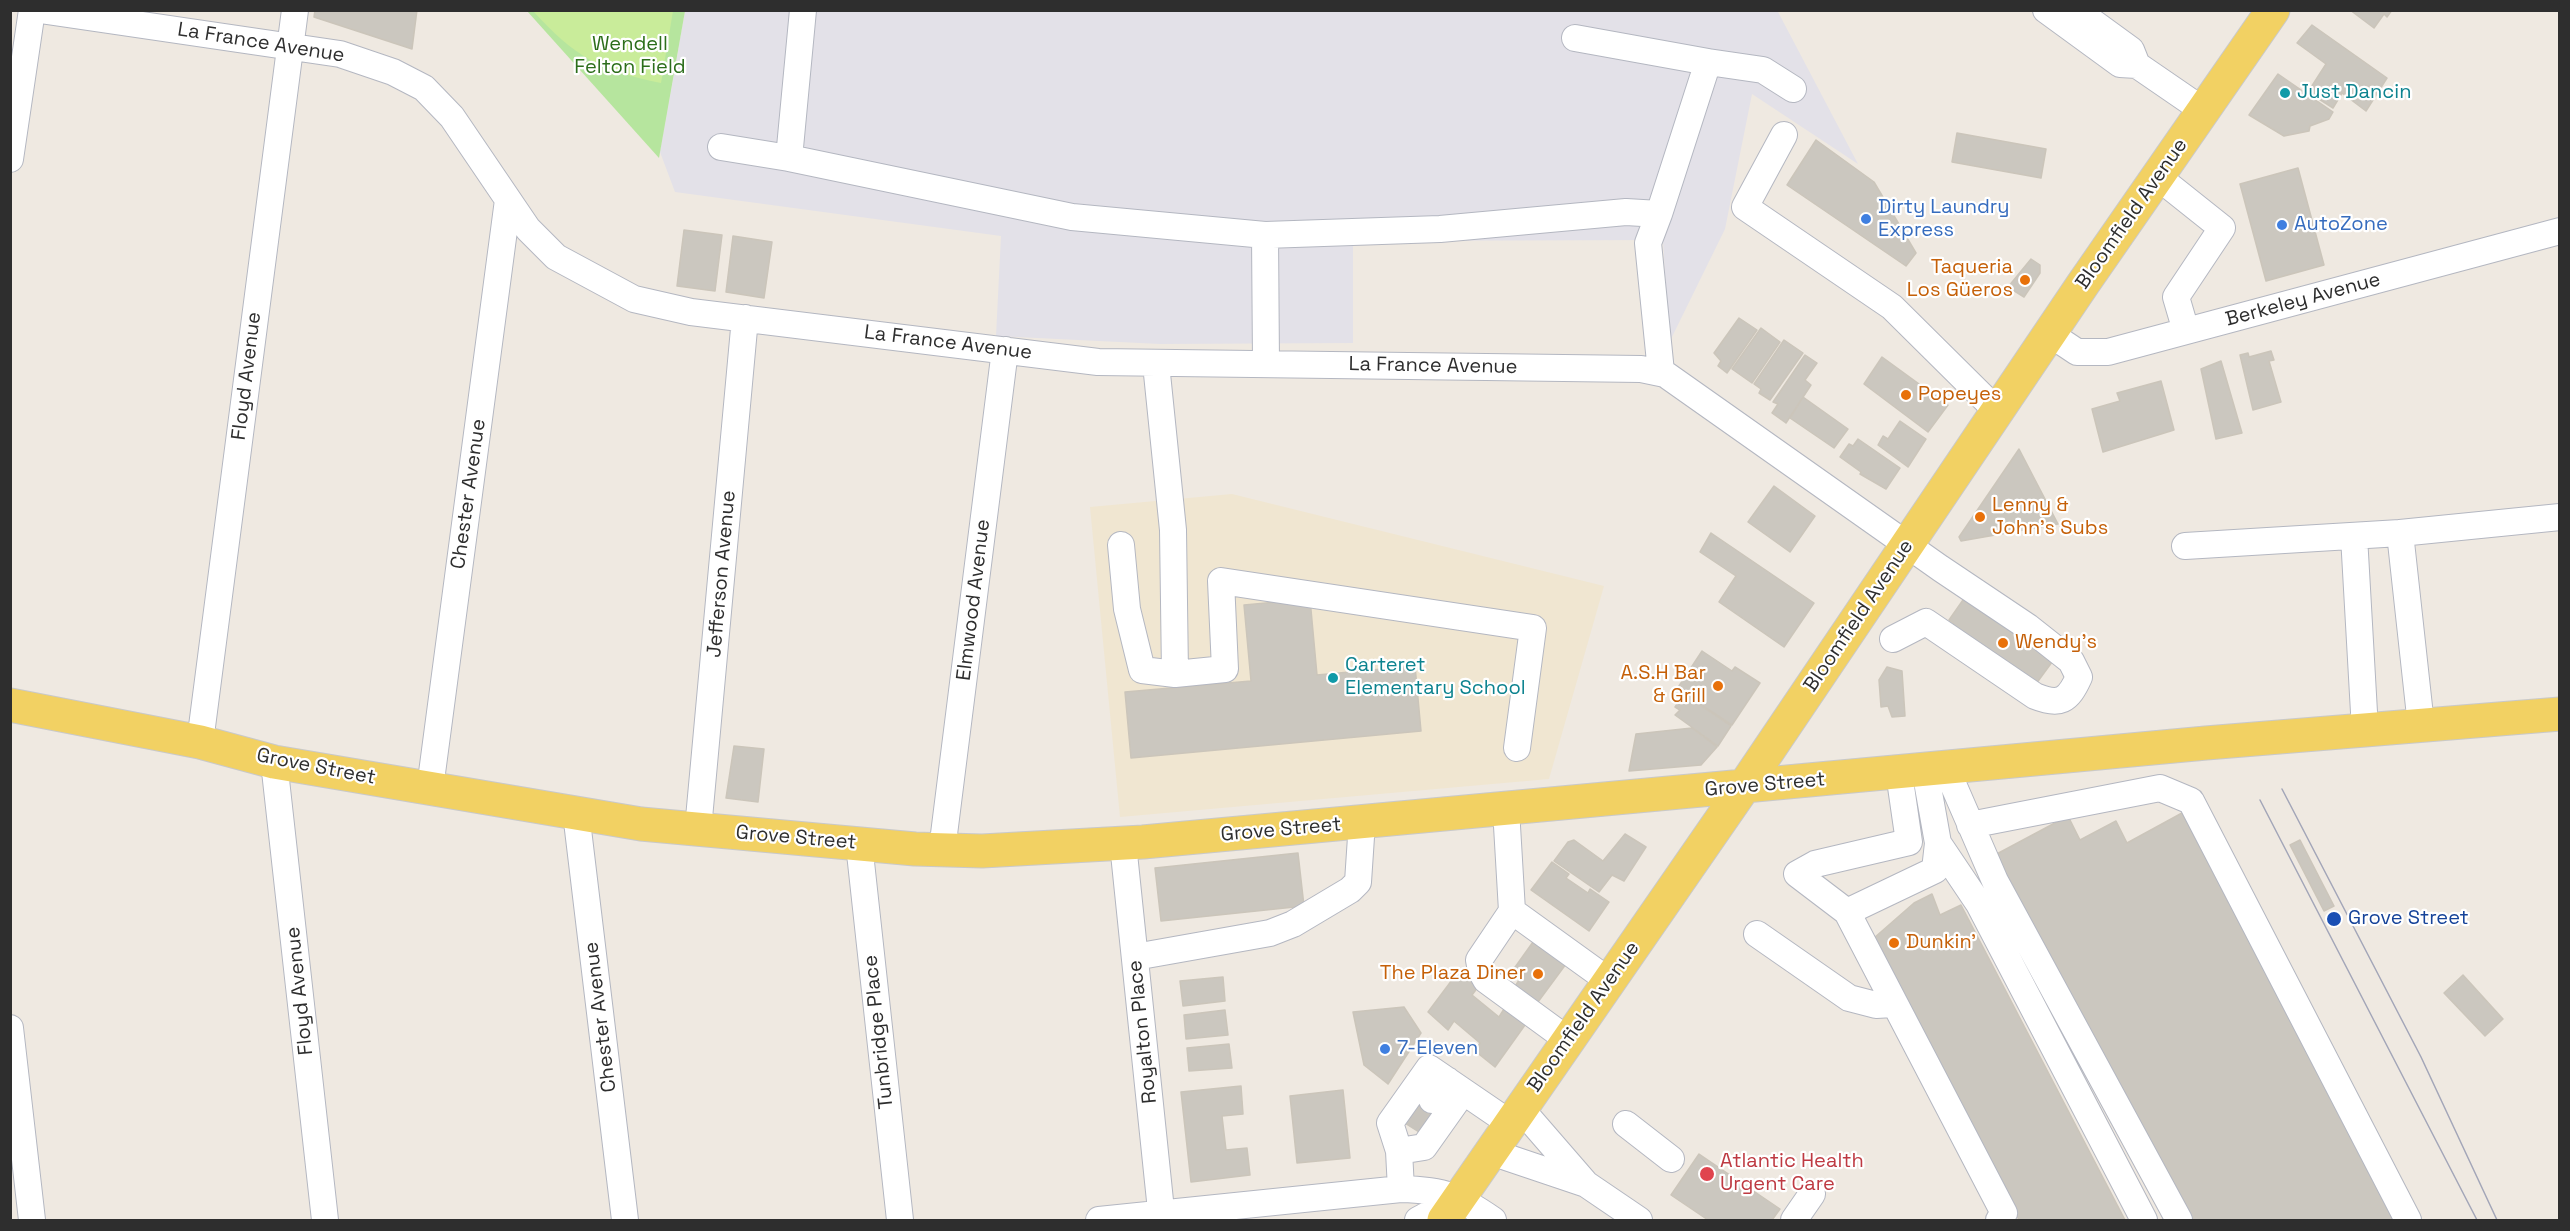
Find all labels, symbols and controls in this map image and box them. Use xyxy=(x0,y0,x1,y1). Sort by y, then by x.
street label: La France Avenue xyxy=(176,18,346,68)
park label: Wendell Felton Field xyxy=(574,33,686,80)
place label: Just Dancin xyxy=(2297,81,2411,105)
marker: Just Dancin xyxy=(2278,86,2292,100)
street label: Bloomfield Avenue xyxy=(2071,134,2193,294)
place label: Dirty Laundry Express xyxy=(1878,196,2010,243)
marker: Dirty Laundry Express xyxy=(1859,212,1873,226)
place label: AutoZone xyxy=(2294,213,2388,237)
marker: AutoZone xyxy=(2275,218,2289,232)
place label: Taqueria Los Güeros xyxy=(1907,256,2013,303)
street label: Berkeley Avenue xyxy=(2223,268,2383,332)
marker: Taqueria Los Güeros xyxy=(2018,273,2032,287)
street label: Floyd Avenue xyxy=(227,311,267,441)
street label: La France Avenue xyxy=(863,321,1033,365)
street label: La France Avenue xyxy=(1348,353,1518,379)
place label: Popeyes xyxy=(1918,383,2001,407)
marker: Popeyes xyxy=(1899,388,1913,402)
street label: Chester Avenue xyxy=(447,417,491,571)
street label: Jefferson Avenue xyxy=(703,489,741,659)
place label: Lenny & John's Subs xyxy=(1992,494,2108,541)
marker: Lenny & John's Subs xyxy=(1973,510,1987,524)
street label: Elmwood Avenue xyxy=(952,518,996,682)
street label: Bloomfield Avenue xyxy=(1799,535,1919,697)
place label: Wendy's xyxy=(2015,631,2097,655)
marker: Wendy's xyxy=(1996,636,2010,650)
place label: Carteret Elementary School xyxy=(1345,654,1526,701)
place label: A.S.H Bar & Grill xyxy=(1621,662,1706,709)
marker: Carteret Elementary School xyxy=(1326,671,1340,685)
marker: A.S.H Bar & Grill xyxy=(1711,679,1725,693)
street label: Grove Street xyxy=(254,744,378,790)
street label: Grove Street xyxy=(1704,768,1826,802)
street label: Grove Street xyxy=(1220,813,1342,847)
street label: Grove Street xyxy=(735,821,857,855)
place label: Grove Street xyxy=(2348,907,2469,931)
marker: Grove Street xyxy=(2325,910,2343,928)
street label: Floyd Avenue xyxy=(281,926,319,1056)
place label: Dunkin' xyxy=(1906,931,1976,955)
marker: Dunkin' xyxy=(1887,936,1901,950)
street label: Bloomfield Avenue xyxy=(1523,937,1645,1097)
street label: Chester Avenue xyxy=(580,940,622,1094)
street label: Tunbridge Place xyxy=(859,954,899,1110)
street label: Royalton Place xyxy=(1124,959,1162,1105)
place label: The Plaza Diner xyxy=(1380,962,1526,986)
marker: The Plaza Diner xyxy=(1531,967,1545,981)
place label: 7-Eleven xyxy=(1397,1037,1478,1061)
marker: 7-Eleven xyxy=(1378,1042,1392,1056)
place label: Atlantic Health Urgent Care xyxy=(1720,1150,1864,1197)
marker: Atlantic Health Urgent Care xyxy=(1698,1165,1716,1183)

